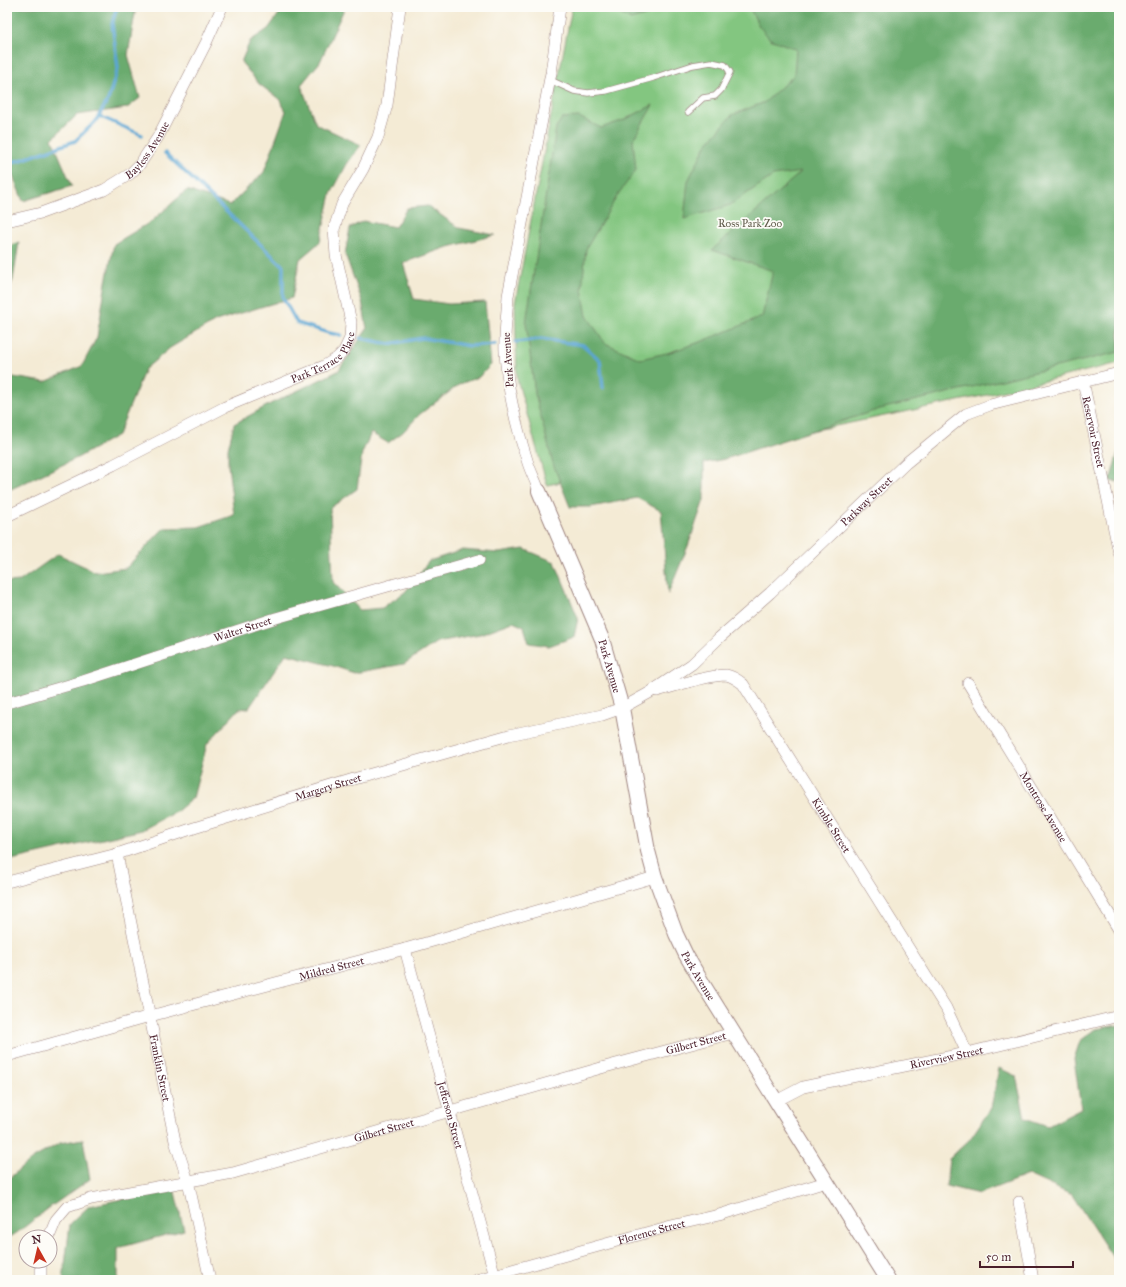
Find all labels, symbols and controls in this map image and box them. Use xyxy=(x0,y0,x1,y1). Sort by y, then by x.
street label: Bayless Avenue xyxy=(123,119,172,182)
park label: Ross Park Zoo xyxy=(718,217,782,230)
street label: Park Terrace Place xyxy=(289,331,357,386)
street label: Park Avenue xyxy=(500,332,516,388)
street label: Reservoir Street xyxy=(1080,395,1108,469)
street label: Parkway Street xyxy=(838,473,895,529)
street label: Walter Street xyxy=(212,613,273,644)
street label: Park Avenue xyxy=(596,638,624,695)
street label: Montrose Avenue xyxy=(1017,769,1070,845)
street label: Margery Street xyxy=(293,771,363,803)
street label: Kimble Street xyxy=(809,795,854,855)
street label: Park Avenue xyxy=(679,949,718,1003)
street label: Mildred Street xyxy=(297,954,365,983)
street label: Gilbert Street xyxy=(664,1029,728,1057)
street label: Franklin Street xyxy=(147,1033,173,1103)
street label: Riverview Street xyxy=(909,1043,985,1071)
street label: Jefferson Street xyxy=(434,1079,466,1150)
street label: Gilbert Street xyxy=(352,1115,415,1145)
street label: Florence Street xyxy=(616,1216,686,1247)
north arrow xyxy=(18,1229,58,1269)
text: N xyxy=(31,1232,43,1247)
scale bar xyxy=(980,1243,1073,1269)
text: 50 m xyxy=(986,1250,1011,1264)

